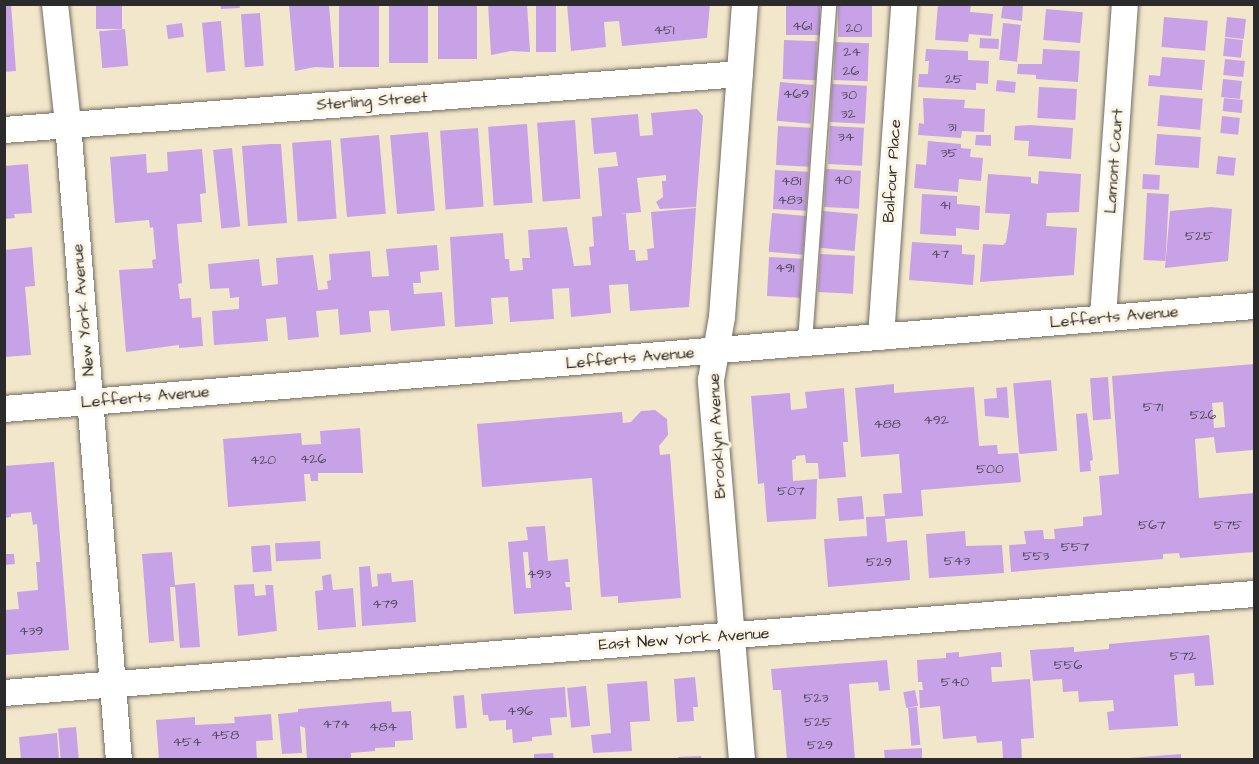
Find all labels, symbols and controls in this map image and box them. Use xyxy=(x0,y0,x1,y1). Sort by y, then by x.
house number: 461 xyxy=(792,18,812,34)
house number: 20 xyxy=(846,20,862,36)
house number: 451 xyxy=(653,22,675,38)
house number: 24 xyxy=(843,44,861,60)
house number: 26 xyxy=(843,63,859,79)
house number: 25 xyxy=(945,71,963,87)
house number: 469 xyxy=(783,86,809,102)
house number: 30 xyxy=(841,87,857,103)
street label: Sterling Street xyxy=(316,88,428,114)
house number: 32 xyxy=(840,106,856,122)
street label: Lamont Court xyxy=(1101,108,1127,214)
street label: Balfour Place xyxy=(879,119,905,223)
house number: 31 xyxy=(948,119,956,135)
house number: 34 xyxy=(838,129,854,145)
house number: 35 xyxy=(940,145,958,161)
house number: 40 xyxy=(834,172,852,188)
house number: 481 xyxy=(781,173,801,189)
house number: 483 xyxy=(777,192,803,208)
house number: 41 xyxy=(939,197,951,213)
house number: 525 xyxy=(1185,228,1213,244)
street label: New York Avenue xyxy=(68,243,98,377)
house number: 47 xyxy=(931,246,949,262)
house number: 491 xyxy=(775,260,795,276)
street label: Lefferts Avenue xyxy=(1049,302,1179,332)
street label: Lefferts Avenue xyxy=(565,343,695,373)
street label: Brooklyn Avenue xyxy=(704,373,730,499)
street label: Lefferts Avenue xyxy=(80,382,210,412)
house number: 571 xyxy=(1143,399,1163,415)
house number: 526 xyxy=(1190,407,1216,423)
house number: 492 xyxy=(923,412,949,428)
house number: 488 xyxy=(873,416,901,432)
house number: 426 xyxy=(300,451,326,467)
house number: 420 xyxy=(250,452,276,468)
house number: 500 xyxy=(976,461,1004,477)
house number: 507 xyxy=(777,483,805,499)
house number: 567 xyxy=(1138,517,1166,533)
house number: 575 xyxy=(1214,517,1242,533)
house number: 557 xyxy=(1061,539,1089,555)
house number: 553 xyxy=(1023,548,1049,564)
house number: 543 xyxy=(944,553,970,569)
house number: 529 xyxy=(866,554,892,570)
house number: 493 xyxy=(527,566,551,582)
house number: 479 xyxy=(372,596,398,612)
house number: 439 xyxy=(19,623,43,639)
street label: East New York Avenue xyxy=(598,623,770,655)
house number: 572 xyxy=(1170,648,1196,664)
house number: 556 xyxy=(1054,657,1082,673)
house number: 540 xyxy=(941,674,969,690)
house number: 523 xyxy=(803,690,829,706)
house number: 496 xyxy=(507,703,533,719)
house number: 525 xyxy=(804,714,832,730)
house number: 474 xyxy=(322,716,350,732)
house number: 484 xyxy=(369,719,397,735)
house number: 458 xyxy=(211,727,239,743)
house number: 454 xyxy=(173,734,201,750)
house number: 529 xyxy=(807,737,833,753)

